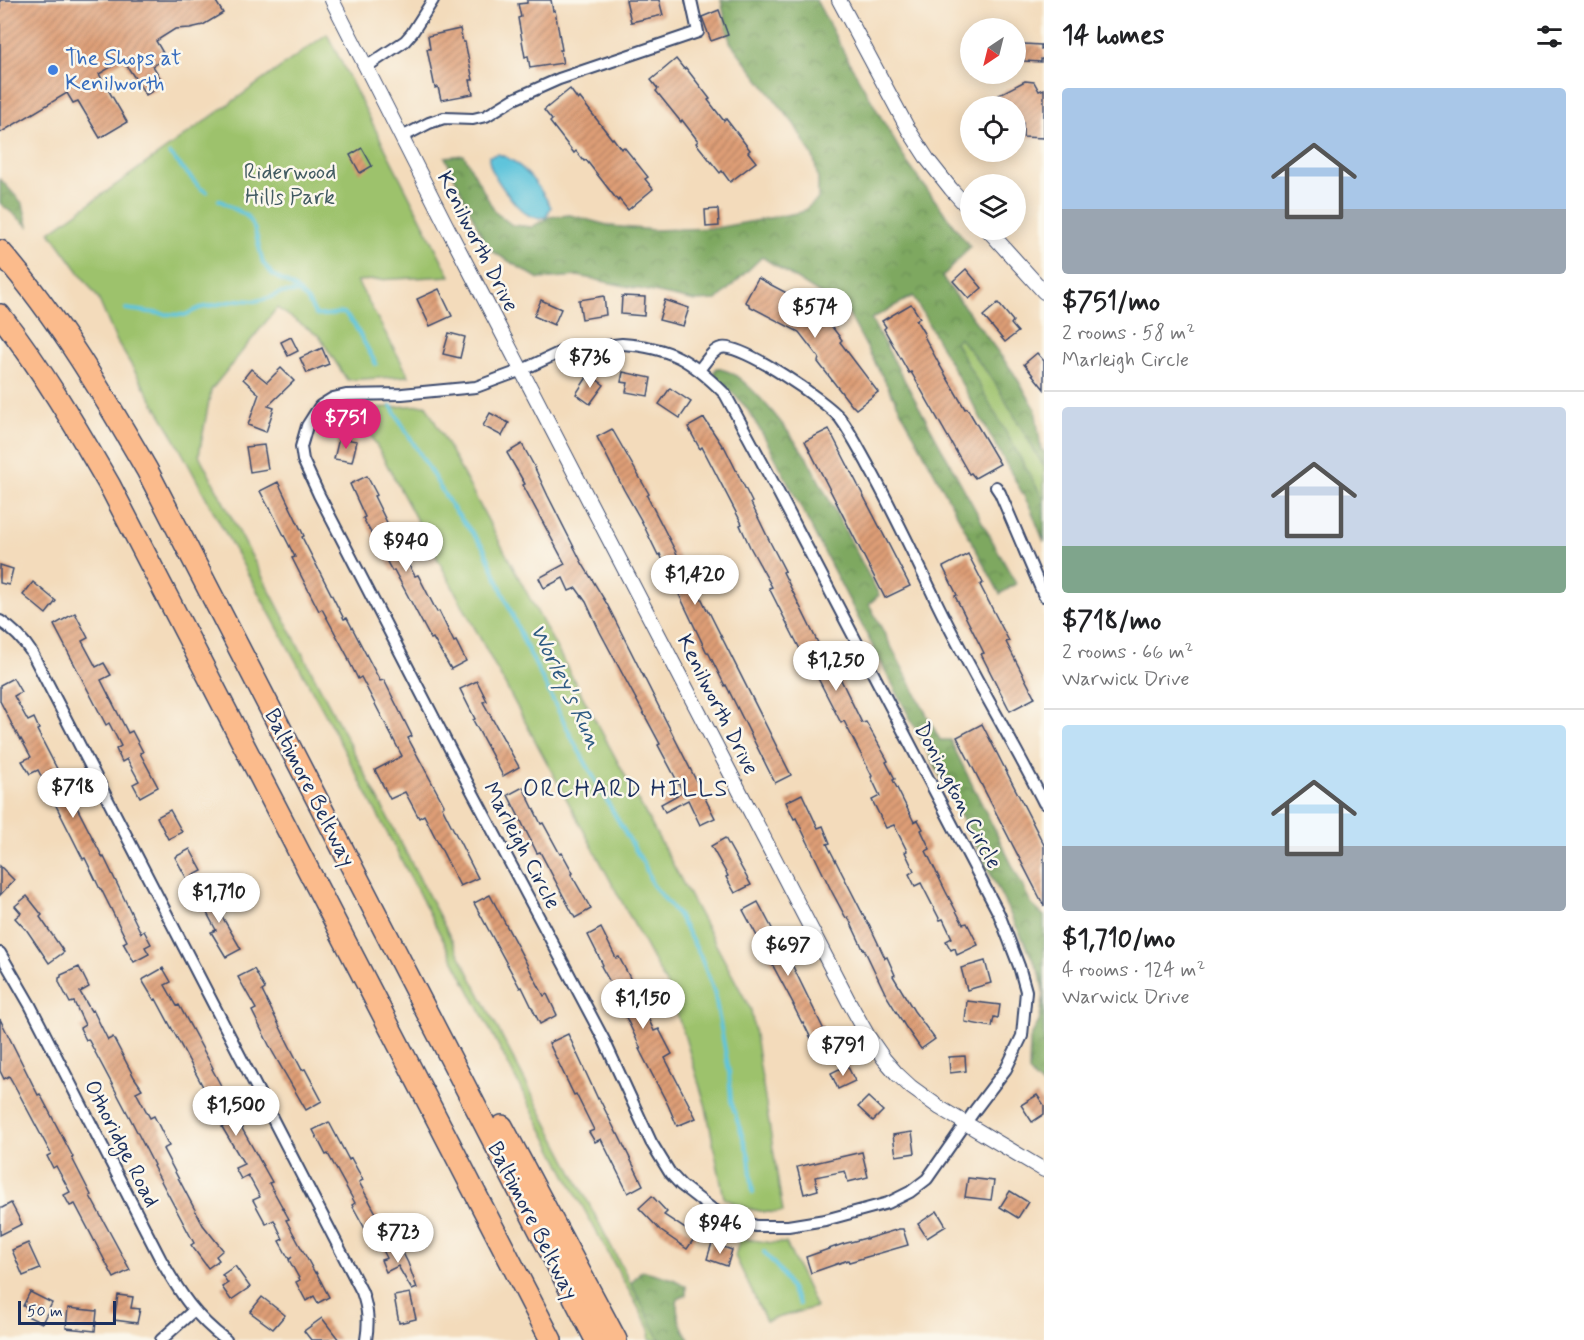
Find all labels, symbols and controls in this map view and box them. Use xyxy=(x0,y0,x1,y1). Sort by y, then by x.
north arrow xyxy=(960,18,1026,84)
map controls xyxy=(960,18,1026,240)
text: 14 homes xyxy=(1062,19,1164,53)
icon: filters xyxy=(1533,20,1566,53)
place label: The Shops at Kenilworth xyxy=(65,45,181,98)
marker: The Shops at Kenilworth xyxy=(46,63,60,77)
button: locate xyxy=(960,96,1026,162)
icon: home xyxy=(1260,127,1368,235)
park label: Riderwood Hills Park xyxy=(244,159,336,212)
street label: Kenilworth Drive xyxy=(430,167,525,317)
button: layers xyxy=(960,174,1026,240)
text: $751/mo xyxy=(1062,286,1160,320)
pin: $574 xyxy=(779,288,851,339)
text: $574 xyxy=(792,294,838,321)
text: 2 rooms · 58 m² xyxy=(1062,320,1195,347)
pin: $736 xyxy=(554,338,626,389)
text: $736 xyxy=(569,344,611,371)
text: Marleigh Circle xyxy=(1062,347,1189,374)
pin: $751 xyxy=(310,399,382,450)
text: $751 xyxy=(325,405,367,432)
icon: home xyxy=(1260,446,1368,554)
pin: $940 xyxy=(370,522,442,573)
text: $940 xyxy=(383,528,429,555)
pin: $1,420 xyxy=(646,555,744,606)
text: $1,420 xyxy=(665,561,725,588)
text: $718/mo xyxy=(1062,605,1161,639)
water label: Worley's Run xyxy=(522,619,609,755)
street label: Kenilworth Drive xyxy=(670,630,765,780)
text: 2 rooms · 66 m² xyxy=(1062,639,1193,666)
pin: $1,250 xyxy=(787,641,885,692)
text: $1,250 xyxy=(807,647,865,674)
text: Warwick Drive xyxy=(1062,666,1190,693)
street label: Baltimore Beltway xyxy=(257,704,361,872)
street label: Donington Circle xyxy=(906,718,1008,875)
icon: home xyxy=(1260,764,1368,872)
pin: $718 xyxy=(37,768,109,819)
text: $718 xyxy=(51,774,95,801)
district label: ORCHARD HILLS xyxy=(523,774,729,805)
street label: Marleigh Circle xyxy=(475,778,566,915)
pin: $1,710 xyxy=(170,873,268,924)
text: $1,710 xyxy=(192,879,246,906)
text: $1,710/mo xyxy=(1062,923,1175,957)
pin: $697 xyxy=(752,926,824,977)
text: $697 xyxy=(765,932,811,959)
text: 4 rooms · 124 m² xyxy=(1062,957,1205,984)
pin: $1,150 xyxy=(594,979,692,1030)
text: Warwick Drive xyxy=(1062,984,1190,1011)
text: $1,150 xyxy=(615,985,671,1012)
pin: $791 xyxy=(807,1026,879,1077)
text: $791 xyxy=(821,1032,865,1059)
street label: Othoridge Road xyxy=(74,1075,165,1214)
pin: $1,500 xyxy=(187,1086,285,1137)
text: $1,500 xyxy=(207,1092,265,1119)
street label: Baltimore Beltway xyxy=(480,1137,584,1305)
pin: $946 xyxy=(684,1204,756,1255)
text: $946 xyxy=(698,1210,742,1237)
pin: $723 xyxy=(362,1213,434,1264)
text: $723 xyxy=(377,1219,419,1246)
scale bar xyxy=(18,1298,116,1326)
text: 50 m xyxy=(27,1301,63,1322)

